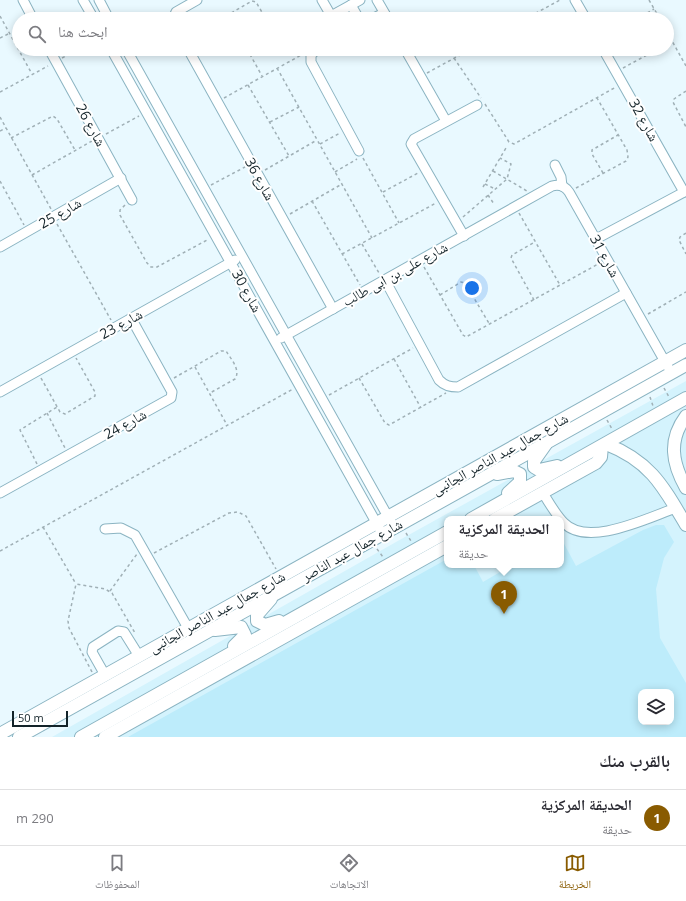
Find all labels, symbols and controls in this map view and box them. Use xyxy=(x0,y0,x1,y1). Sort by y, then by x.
search box xyxy=(12,12,674,56)
text: ابحث هنا xyxy=(58,21,108,41)
icon: search xyxy=(26,23,48,45)
street label: شارع 32 xyxy=(624,95,664,145)
street label: شارع 26 xyxy=(71,100,111,150)
street label: شارع 36 xyxy=(240,154,280,204)
street label: شارع 25 xyxy=(35,193,85,233)
street label: شارع 31 xyxy=(585,231,625,281)
street label: شارع على بن ابى طالب xyxy=(339,237,451,311)
street label: شارع 30 xyxy=(227,266,267,316)
your location xyxy=(462,278,482,298)
street label: شارع 23 xyxy=(96,304,146,344)
street label: شارع 24 xyxy=(100,404,150,444)
street label: شارع جمال عبد الناصر الجانبى xyxy=(428,408,572,500)
street label: شارع جمال عبد الناصر xyxy=(297,514,406,586)
popup xyxy=(444,516,564,568)
text: الحديقة المركزية xyxy=(458,518,550,538)
text: حديقة xyxy=(458,544,488,562)
street label: شارع جمال عبد الناصر الجانبى xyxy=(145,566,289,658)
pin: 1 xyxy=(491,581,517,614)
map controls xyxy=(638,689,674,725)
button: layers xyxy=(638,689,674,725)
scale bar xyxy=(12,709,68,728)
text: 50 m xyxy=(18,710,44,725)
text: بالقرب منك xyxy=(599,749,670,772)
text: الحديقة المركزية xyxy=(541,794,632,814)
text: 290 m xyxy=(16,809,54,827)
text: 1 xyxy=(653,809,661,827)
text: حديقة xyxy=(602,820,632,838)
tab: المحفوظات xyxy=(95,852,140,895)
tab: الاتجاهات xyxy=(330,852,369,895)
tab: الخريطة xyxy=(559,852,591,895)

